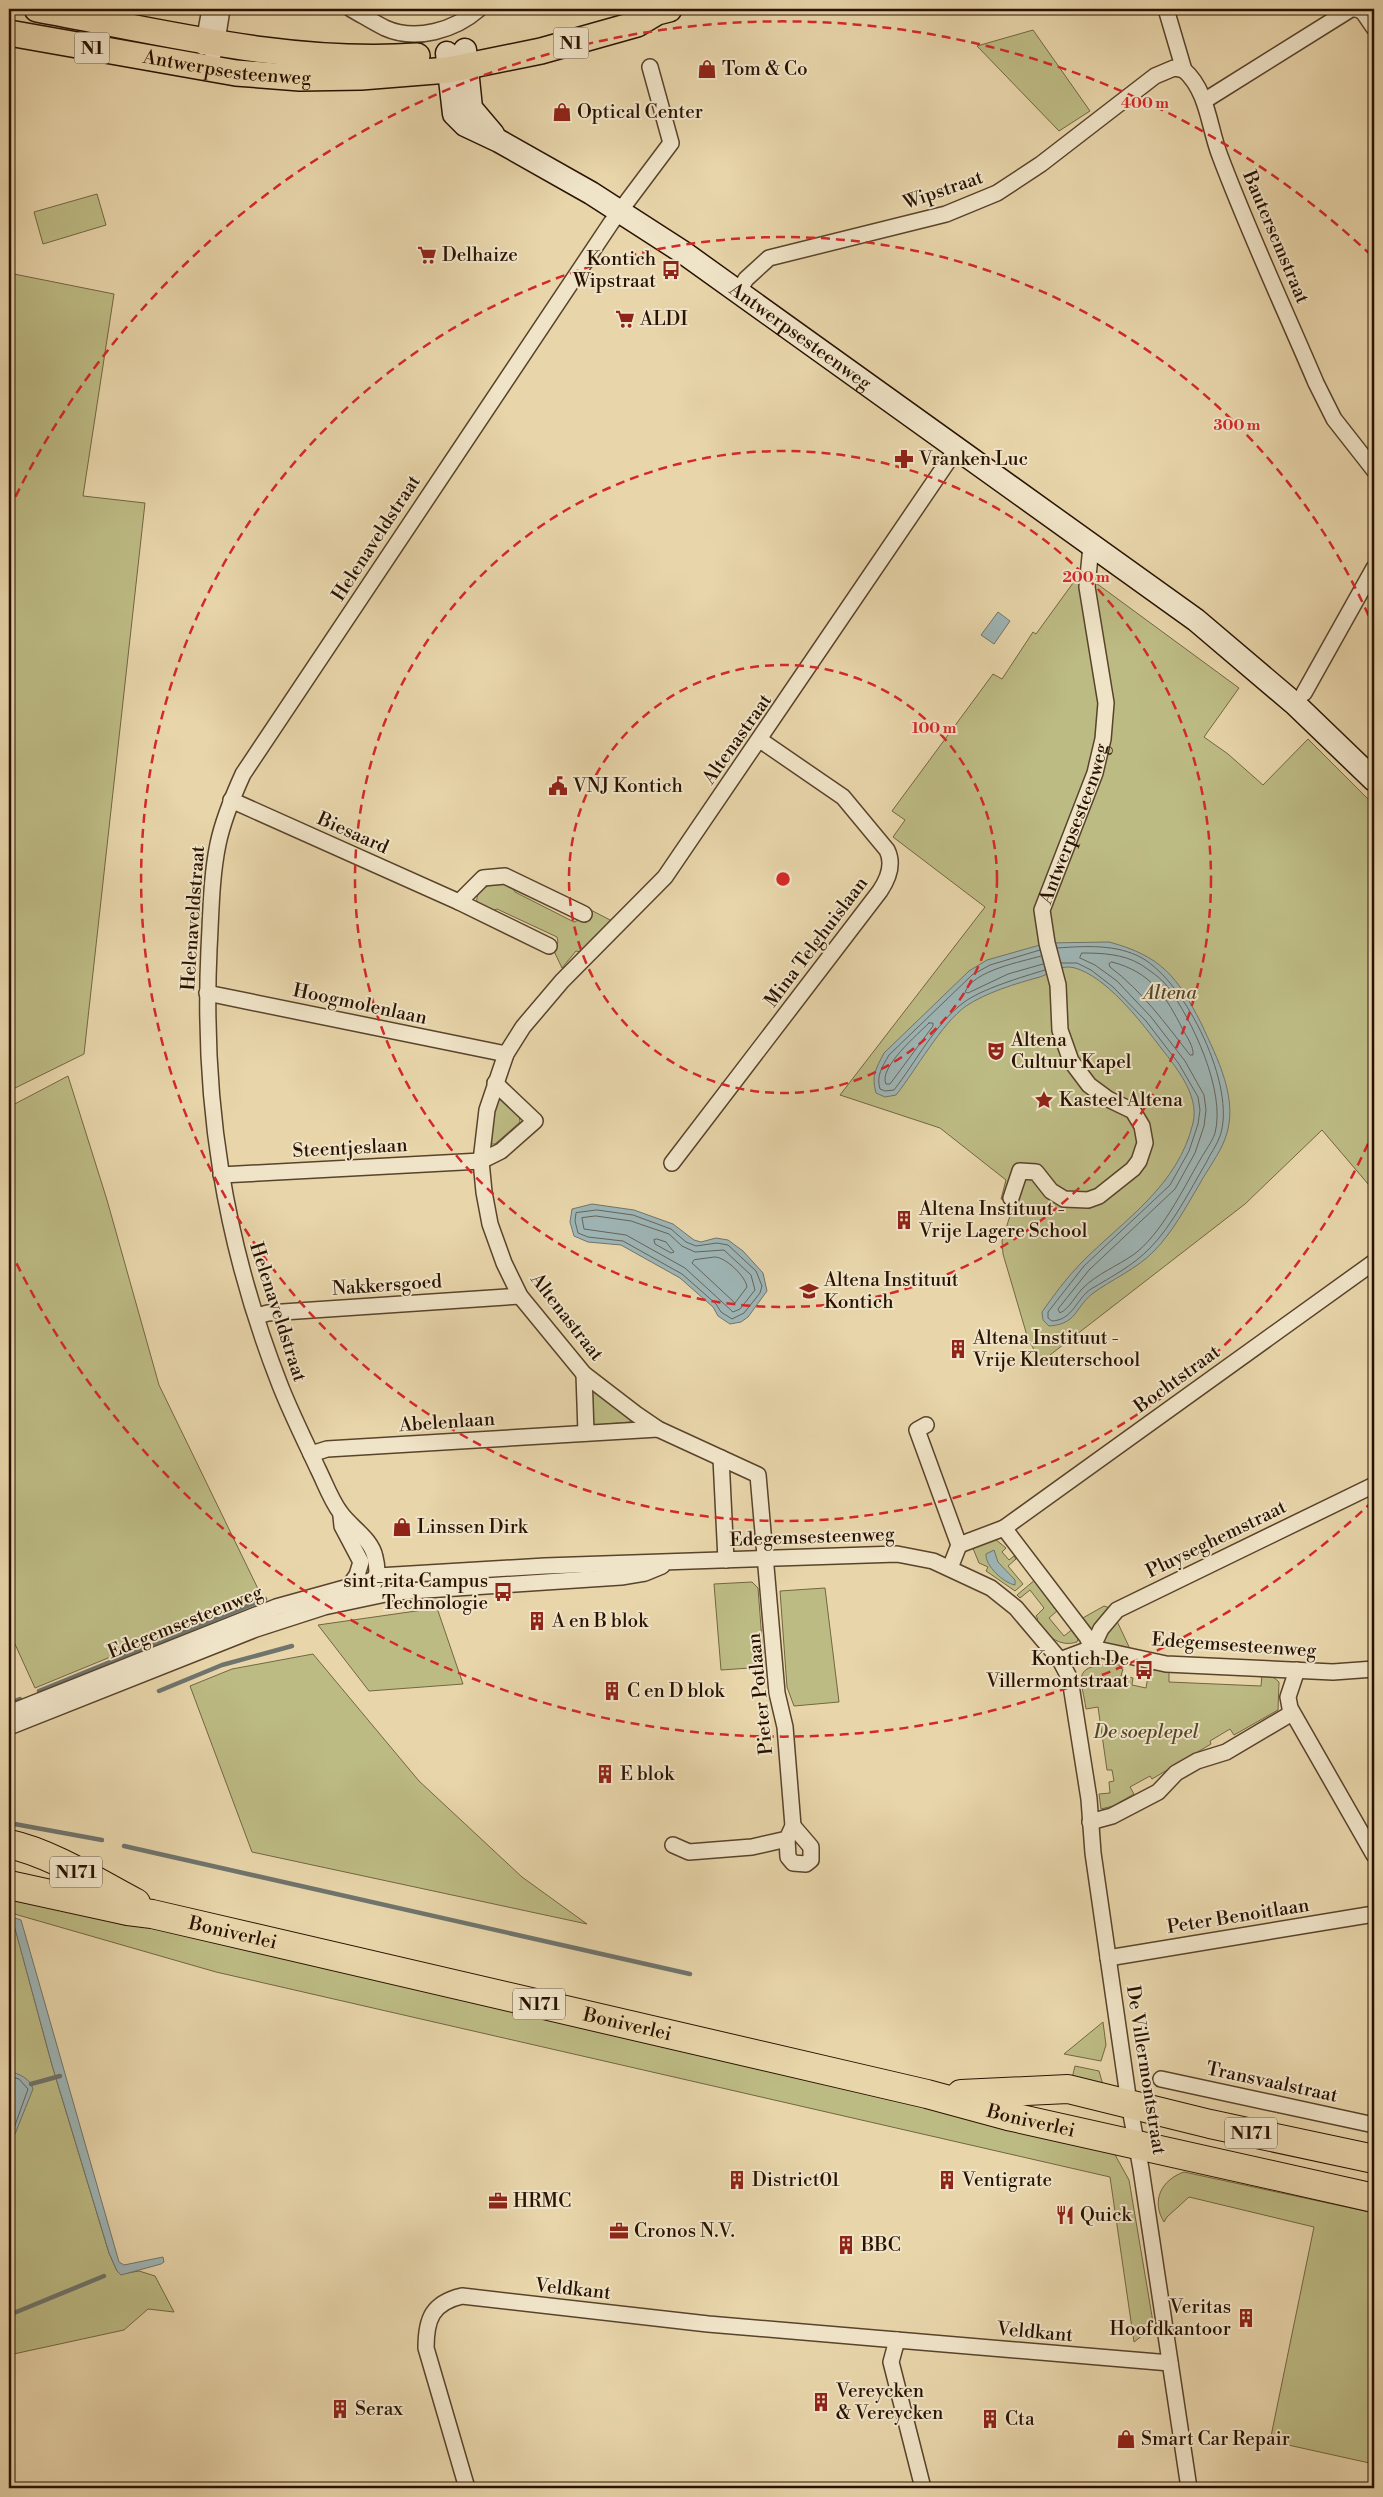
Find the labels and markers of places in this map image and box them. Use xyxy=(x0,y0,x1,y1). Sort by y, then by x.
place label: Tom & Co xyxy=(722,57,808,81)
shop icon: Tom & Co xyxy=(696,58,718,80)
place label: Optical Center xyxy=(577,100,703,124)
shop icon: Optical Center xyxy=(551,101,573,123)
place label: Delhaize xyxy=(442,243,518,267)
supermarket icon: Delhaize xyxy=(416,244,438,266)
place label: Kontich Wipstraat xyxy=(572,247,656,293)
bus stop icon: Kontich Wipstraat xyxy=(660,259,682,281)
place label: ALDI xyxy=(639,307,688,331)
supermarket icon: ALDI xyxy=(614,308,636,330)
place label: Vranken Luc xyxy=(918,447,1028,471)
pharmacy icon: Vranken Luc xyxy=(893,448,915,470)
place label: VNJ Kontich xyxy=(572,774,683,798)
public building icon: VNJ Kontich xyxy=(547,775,569,797)
centre of rings xyxy=(774,870,792,888)
place label: Altena Cultuur Kapel xyxy=(1010,1028,1132,1074)
theatre icon: Altena Cultuur Kapel xyxy=(985,1040,1007,1062)
place label: Kasteel Altena xyxy=(1059,1088,1183,1112)
place icon: Kasteel Altena xyxy=(1033,1089,1055,1111)
place label: Altena Instituut - Vrije Lagere School xyxy=(918,1197,1088,1243)
building icon: Altena Instituut - Vrije Lagere School xyxy=(893,1209,915,1231)
place label: Altena Instituut Kontich xyxy=(823,1268,959,1314)
school or university icon: Altena Instituut Kontich xyxy=(798,1280,820,1302)
place label: Altena Instituut - Vrije Kleuterschool xyxy=(972,1326,1140,1372)
building icon: Altena Instituut - Vrije Kleuterschool xyxy=(947,1338,969,1360)
place label: Linssen Dirk xyxy=(417,1515,529,1539)
shop icon: Linssen Dirk xyxy=(391,1516,413,1538)
place label: sint-rita Campus Technologie xyxy=(343,1569,488,1615)
bus stop icon: sint-rita Campus Technologie xyxy=(492,1581,514,1603)
place label: A en B blok xyxy=(551,1609,649,1633)
building icon: A en B blok xyxy=(526,1610,548,1632)
place label: Kontich De Villermontstraat xyxy=(985,1647,1129,1693)
bus stop icon: Kontich De Villermontstraat xyxy=(1133,1659,1155,1681)
place label: C en D blok xyxy=(627,1679,726,1703)
building icon: C en D blok xyxy=(601,1680,623,1702)
place label: E blok xyxy=(620,1762,675,1786)
building icon: E blok xyxy=(594,1763,616,1785)
place label: District01 xyxy=(752,2168,840,2192)
place label: Ventigrate xyxy=(961,2168,1052,2192)
building icon: District01 xyxy=(726,2169,748,2191)
building icon: Ventigrate xyxy=(936,2169,958,2191)
place label: HRMC xyxy=(513,2189,571,2213)
office icon: HRMC xyxy=(487,2190,509,2212)
place label: Quick xyxy=(1080,2203,1133,2227)
restaurant icon: Quick xyxy=(1054,2204,1076,2226)
place label: Cronos N.V. xyxy=(634,2219,735,2243)
office icon: Cronos N.V. xyxy=(608,2220,630,2242)
place label: BBC xyxy=(860,2233,901,2257)
building icon: BBC xyxy=(835,2234,857,2256)
place label: Veritas Hoofdkantoor xyxy=(1110,2295,1231,2341)
building icon: Veritas Hoofdkantoor xyxy=(1235,2307,1257,2329)
place label: Vereycken & Vereycken xyxy=(835,2379,943,2425)
building icon: Vereycken & Vereycken xyxy=(810,2391,832,2413)
place label: Serax xyxy=(355,2397,403,2421)
building icon: Serax xyxy=(329,2398,351,2420)
place label: Cta xyxy=(1005,2407,1035,2431)
building icon: Cta xyxy=(979,2408,1001,2430)
place label: Smart Car Repair xyxy=(1141,2427,1290,2451)
shop icon: Smart Car Repair xyxy=(1115,2428,1137,2450)

